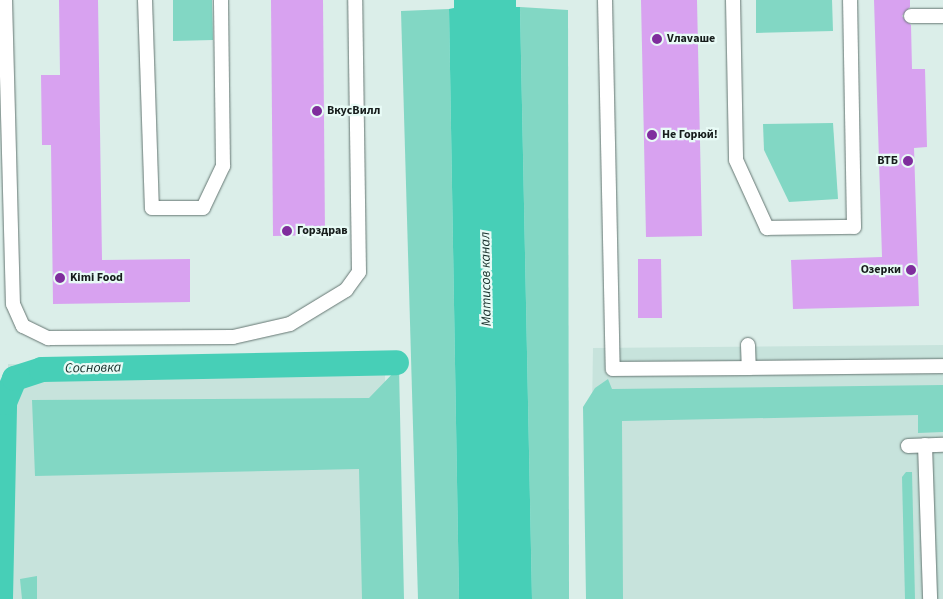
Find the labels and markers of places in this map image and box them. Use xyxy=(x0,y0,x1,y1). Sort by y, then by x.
place label: Vлаvаше xyxy=(667,32,715,46)
marker: Vлаvаше xyxy=(651,33,663,45)
place label: ВкусВилл xyxy=(327,104,380,118)
marker: ВкусВилл xyxy=(311,105,323,117)
place label: Не Горюй! xyxy=(662,128,718,142)
marker: Не Горюй! xyxy=(646,129,658,141)
place label: ВТБ xyxy=(877,154,898,168)
marker: ВТБ xyxy=(902,155,914,167)
place label: Горздрав xyxy=(297,224,348,238)
marker: Горздрав xyxy=(281,225,293,237)
place label: Озерки xyxy=(861,263,901,277)
marker: Озерки xyxy=(905,264,917,276)
place label: Kimi Food xyxy=(70,271,123,285)
marker: Kimi Food xyxy=(54,272,66,284)

